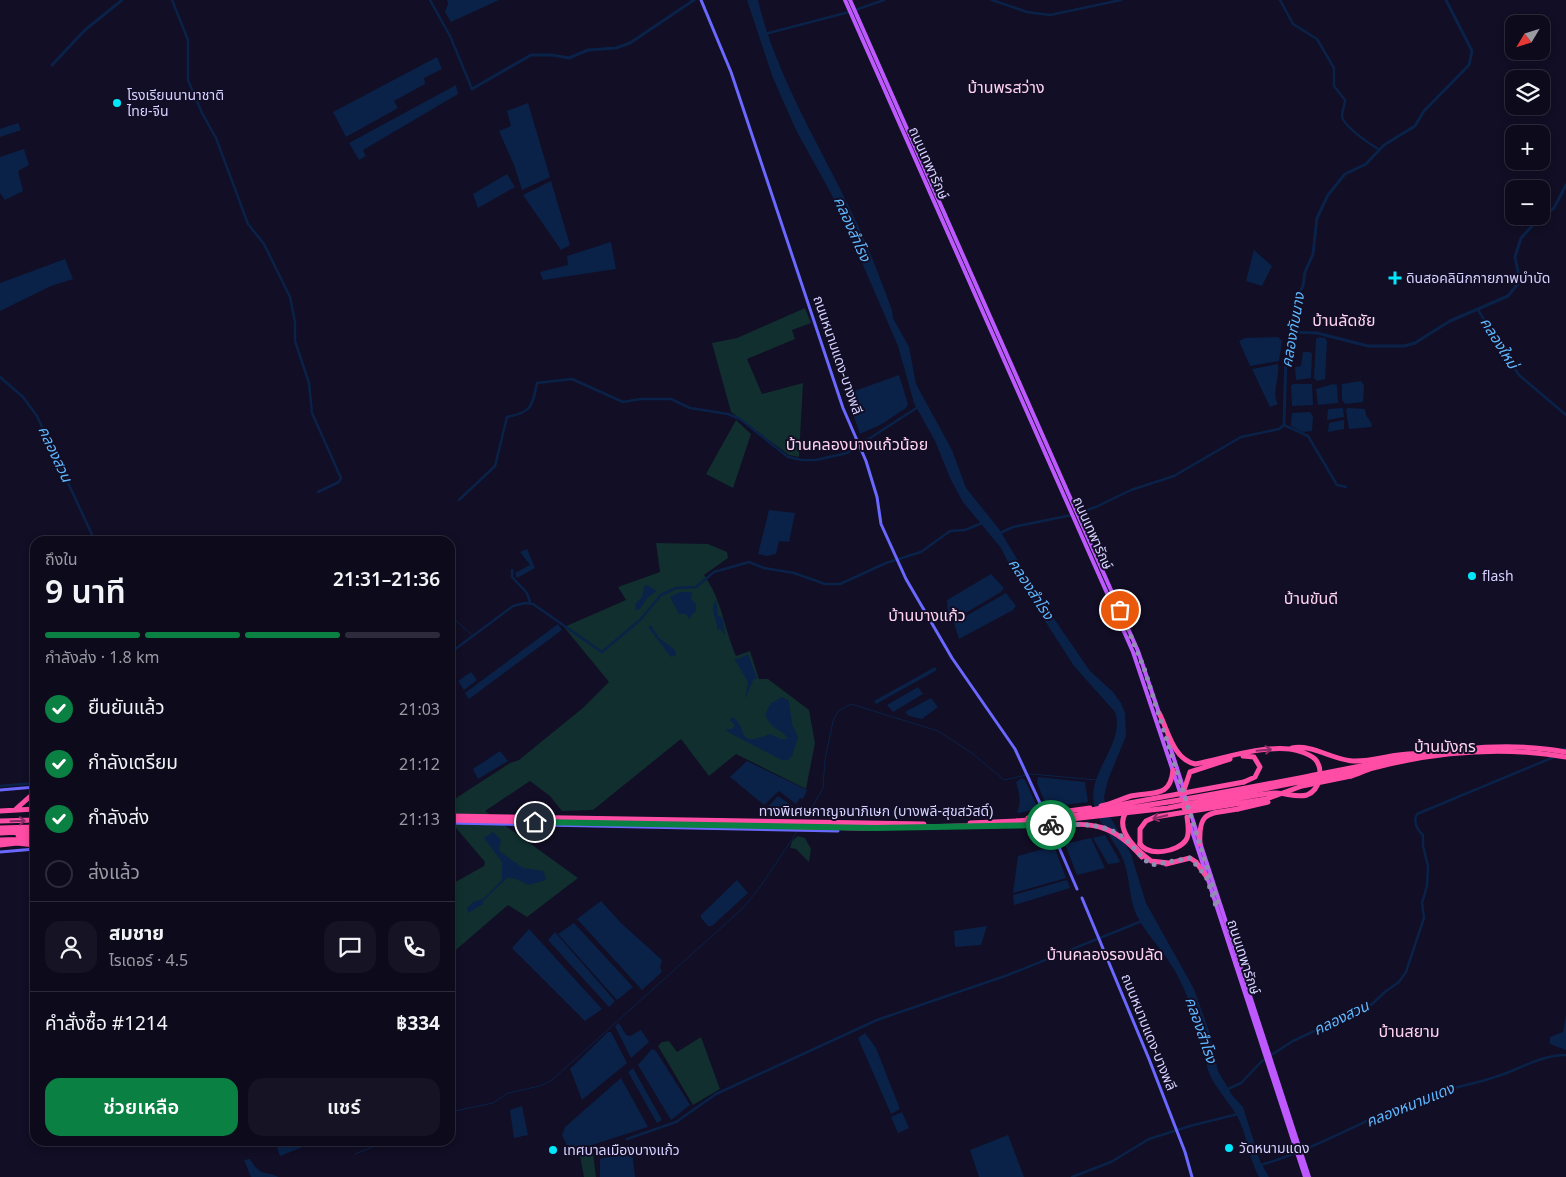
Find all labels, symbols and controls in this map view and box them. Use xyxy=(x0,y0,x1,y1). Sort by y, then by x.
north arrow xyxy=(1505,15,1550,60)
map controls xyxy=(1505,15,1550,225)
button: layers xyxy=(1505,70,1550,115)
district label: บ้านพรสว่าง xyxy=(967,76,1045,98)
place label: โรงเรียนนานาชาติ ไทย-จีน xyxy=(126,85,224,120)
marker: โรงเรียนนานาชาติ ไทย-จีน xyxy=(111,97,123,109)
street label: ถนนเทพารักษ์ xyxy=(905,123,954,202)
button: + xyxy=(1505,125,1550,170)
button: − xyxy=(1505,180,1550,225)
water label: คลองสำโรง xyxy=(830,193,876,265)
place label: ดินสอคลินิกกายภาพบำบัด xyxy=(1406,268,1550,287)
marker: ดินสอคลินิกกายภาพบำบัด xyxy=(1388,271,1402,285)
water label: คลองทับนาง xyxy=(1276,290,1309,369)
street label: ถนนหนามแดง-บางพลี xyxy=(809,293,868,417)
district label: บ้านลัดชัย xyxy=(1312,309,1376,331)
water label: คลองใหม่ xyxy=(1476,313,1524,374)
water label: คลองสวน xyxy=(34,422,78,486)
district label: บ้านคลองบางแก้วน้อย xyxy=(786,433,928,455)
street label: ถนนเทพารักษ์ xyxy=(1069,493,1118,572)
text: ถึงใน xyxy=(45,548,78,570)
water label: คลองสำโรง xyxy=(1005,554,1060,624)
text: 21:31–21:36 xyxy=(333,566,440,592)
place label: flash xyxy=(1482,566,1514,585)
text: 9 นาที xyxy=(45,569,126,612)
marker: flash xyxy=(1466,570,1478,582)
district label: บ้านขันดี xyxy=(1284,587,1338,609)
pin xyxy=(1099,589,1141,631)
icon: bag xyxy=(1106,596,1134,624)
district label: บ้านบางแก้ว xyxy=(888,604,966,626)
text: กำลังส่ง · 1.8 km xyxy=(45,646,159,668)
text: ยืนยันแล้ว xyxy=(88,694,165,720)
icon: check xyxy=(45,695,73,723)
text: 21:03 xyxy=(399,698,440,720)
district label: บ้านมังกร xyxy=(1414,735,1476,757)
one-way arrow xyxy=(1255,745,1271,755)
text: กำลังเตรียม xyxy=(88,749,178,775)
icon: check xyxy=(45,750,73,778)
text: 21:12 xyxy=(399,753,440,775)
courier xyxy=(1026,800,1076,850)
pin xyxy=(514,801,556,843)
street label: ทางพิเศษกาญจนาภิเษก (บางพลี-สุขสวัสดิ์) xyxy=(759,801,993,820)
text: กำลังส่ง xyxy=(88,804,149,830)
icon: check xyxy=(45,805,73,833)
text: 21:13 xyxy=(399,808,440,830)
icon: home xyxy=(521,808,549,836)
icon: bike xyxy=(1037,811,1065,839)
one-way arrow xyxy=(1152,812,1168,822)
one-way arrow xyxy=(9,816,25,825)
text: ส่งแล้ว xyxy=(88,859,140,885)
street label: ถนนเทพารักษ์ xyxy=(1223,917,1266,997)
text: สมชาย xyxy=(109,920,164,946)
button: person xyxy=(45,921,97,973)
button: chat xyxy=(324,921,376,973)
button: phone xyxy=(388,921,440,973)
district label: บ้านคลองรองปลัด xyxy=(1047,943,1163,965)
text: ไรเดอร์ · 4.5 xyxy=(109,949,188,971)
street label: ถนนหนามแดง-บางพลี xyxy=(1117,971,1182,1093)
water label: คลองสำโรง xyxy=(1181,994,1223,1066)
water label: คลองสวน xyxy=(1309,995,1372,1039)
text: คำสั่งซื้อ #1214 xyxy=(45,1010,168,1036)
text: ฿334 xyxy=(396,1010,440,1036)
district label: บ้านสยาม xyxy=(1379,1020,1439,1042)
water label: คลองหนามแดง xyxy=(1363,1077,1458,1131)
button: ช่วยเหลือ xyxy=(45,1078,238,1136)
button: แชร์ xyxy=(248,1078,440,1136)
place label: วัดหนามแดง xyxy=(1239,1138,1310,1157)
place label: เทศบาลเมืองบางแก้ว xyxy=(563,1140,680,1159)
marker: วัดหนามแดง xyxy=(1223,1142,1235,1154)
marker: เทศบาลเมืองบางแก้ว xyxy=(547,1144,559,1156)

